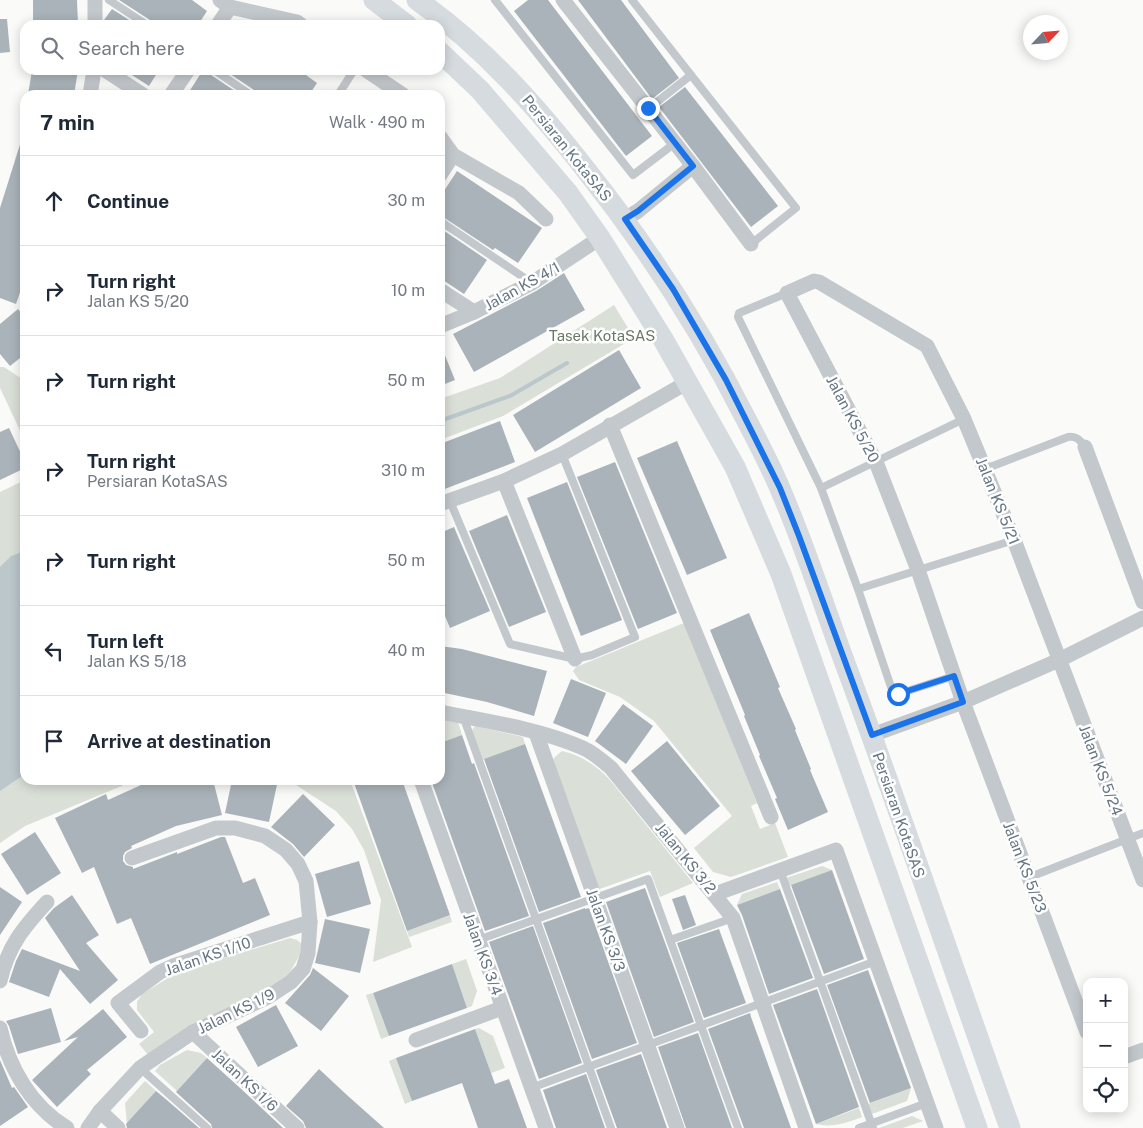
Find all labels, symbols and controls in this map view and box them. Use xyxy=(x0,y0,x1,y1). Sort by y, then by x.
north arrow xyxy=(1023,15,1068,60)
search box xyxy=(20,20,445,75)
icon: search xyxy=(38,34,66,62)
text: Search here xyxy=(78,37,185,59)
street label: Persiaran KotaSAS xyxy=(519,91,615,205)
route end xyxy=(637,97,660,120)
text: 7 min xyxy=(40,110,95,135)
text: Walk · 490 m xyxy=(329,113,425,132)
icon: ahead xyxy=(40,187,68,215)
text: Continue xyxy=(87,190,169,212)
text: 30 m xyxy=(388,191,425,210)
street label: Jalan KS 4/1 xyxy=(481,258,563,314)
text: Turn right xyxy=(87,270,176,292)
icon: right xyxy=(40,277,68,305)
text: 10 m xyxy=(391,281,425,300)
text: Jalan KS 5/20 xyxy=(87,292,189,311)
park label: Tasek KotaSAS xyxy=(549,327,655,344)
icon: right xyxy=(40,367,68,395)
text: Turn right xyxy=(87,370,176,392)
text: 50 m xyxy=(387,371,425,390)
street label: Jalan KS 5/20 xyxy=(823,373,883,465)
text: Turn right xyxy=(87,450,176,472)
street label: Jalan KS 5/21 xyxy=(973,455,1023,547)
icon: right xyxy=(40,457,68,485)
text: 310 m xyxy=(381,461,425,480)
text: Persiaran KotaSAS xyxy=(87,472,228,491)
icon: right xyxy=(40,547,68,575)
text: Turn right xyxy=(87,550,176,572)
text: 50 m xyxy=(387,551,425,570)
text: Turn left xyxy=(87,630,164,652)
icon: left xyxy=(40,637,68,665)
text: 40 m xyxy=(387,641,425,660)
text: Jalan KS 5/18 xyxy=(87,652,187,671)
route start xyxy=(887,683,910,706)
street label: Jalan KS 5/24 xyxy=(1076,722,1126,818)
icon: arrive xyxy=(40,727,68,755)
text: Arrive at destination xyxy=(87,730,271,752)
street label: Persiaran KotaSAS xyxy=(870,750,928,880)
street label: Jalan KS 3/2 xyxy=(652,819,720,897)
street label: Jalan KS 5/23 xyxy=(1000,819,1050,915)
street label: Jalan KS 3/3 xyxy=(583,886,629,974)
street label: Jalan KS 3/4 xyxy=(460,910,506,998)
street label: Jalan KS 1/10 xyxy=(163,933,253,979)
map controls xyxy=(1083,978,1128,1113)
button: + xyxy=(1083,978,1128,1023)
street label: Jalan KS 1/9 xyxy=(195,985,277,1037)
button: − xyxy=(1083,1023,1128,1068)
street label: Jalan KS 1/6 xyxy=(209,1045,281,1115)
button: locate xyxy=(1083,1068,1128,1113)

